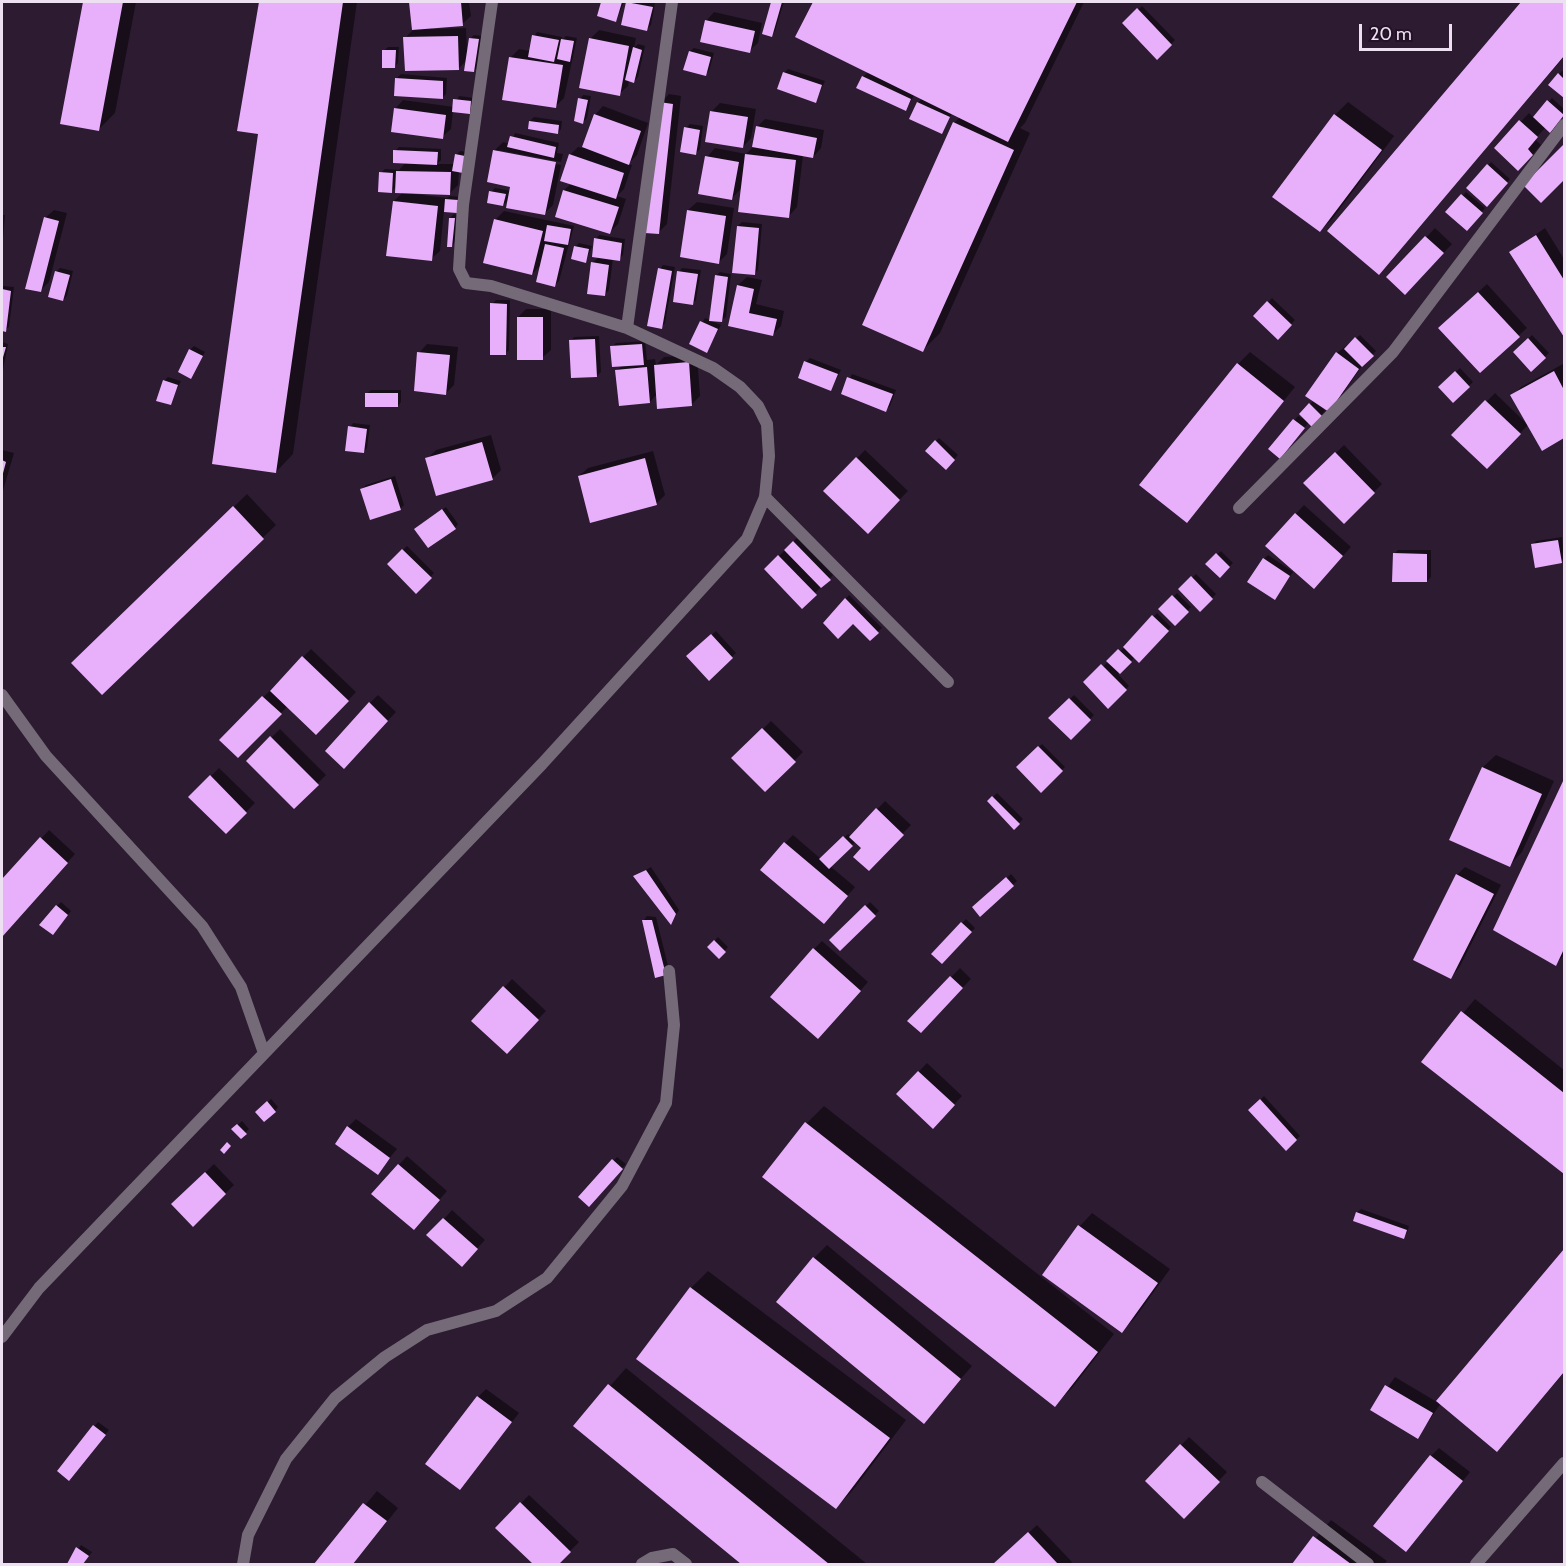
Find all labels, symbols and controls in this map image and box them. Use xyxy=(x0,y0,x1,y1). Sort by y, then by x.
scale bar xyxy=(1362,12,1455,50)
text: 20 m xyxy=(1370,23,1412,45)

